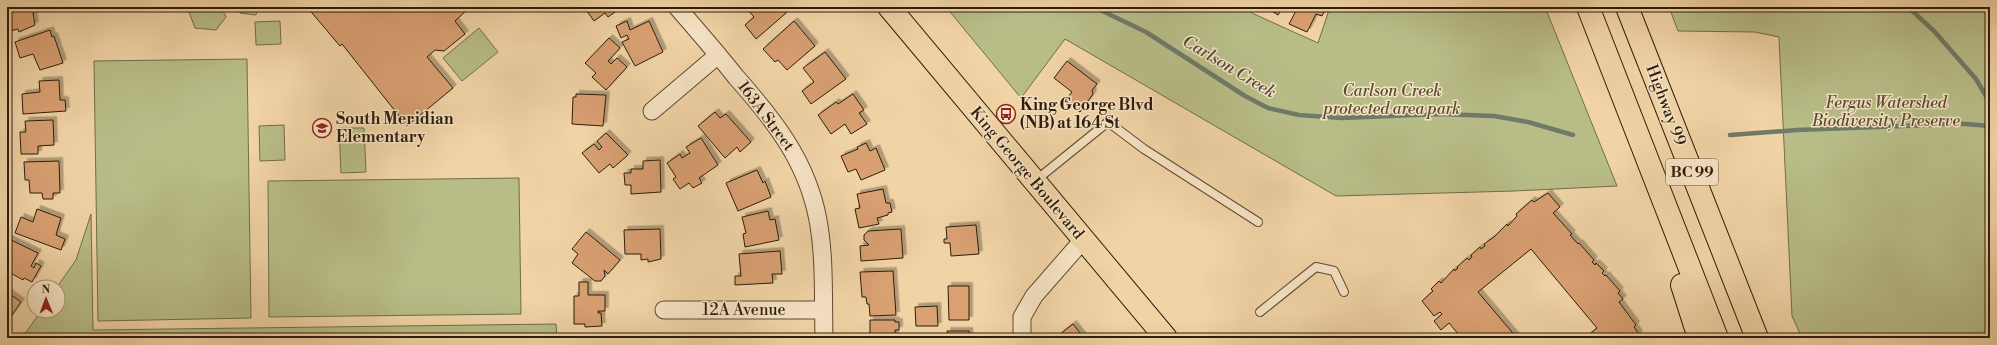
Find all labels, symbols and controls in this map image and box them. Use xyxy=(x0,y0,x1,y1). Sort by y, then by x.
water label: Carlson Creek xyxy=(1178,30,1280,104)
street label: Highway 99 xyxy=(1641,62,1691,149)
street label: 163A Street xyxy=(733,77,799,155)
park label: Carlson Creek protected area park xyxy=(1322,81,1460,119)
park label: Fergus Watershed Biodiversity Preserve xyxy=(1811,93,1961,131)
place label: King George Blvd (NB) at 164 St xyxy=(1020,95,1154,133)
street label: King George Boulevard xyxy=(966,103,1088,243)
bus stop icon: King George Blvd (NB) at 164 St xyxy=(995,103,1017,125)
place label: South Meridian Elementary xyxy=(336,109,454,147)
school or university icon: South Meridian Elementary xyxy=(311,117,333,139)
road number: BC 99 xyxy=(1666,159,1718,185)
north arrow xyxy=(26,279,66,319)
text: N xyxy=(41,283,51,297)
street label: 12A Avenue xyxy=(702,300,786,320)

